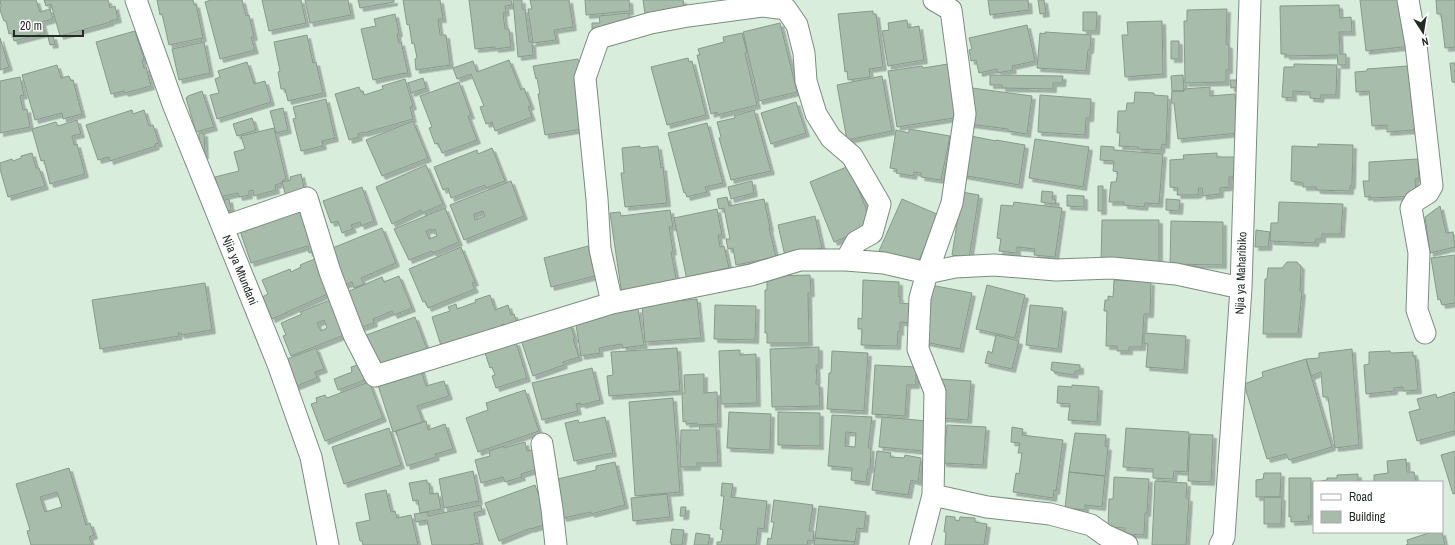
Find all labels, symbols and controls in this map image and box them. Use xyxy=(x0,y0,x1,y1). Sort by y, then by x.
scale bar xyxy=(14,12,83,38)
north arrow xyxy=(1403,12,1443,52)
text: 20 m xyxy=(20,18,42,34)
text: N xyxy=(1420,34,1430,49)
street label: Njia ya Maharibiko xyxy=(1232,231,1250,315)
street label: Njia ya Mtundani xyxy=(219,233,261,307)
legend xyxy=(1313,481,1443,533)
text: Road xyxy=(1349,489,1373,505)
text: Building xyxy=(1349,509,1386,525)

